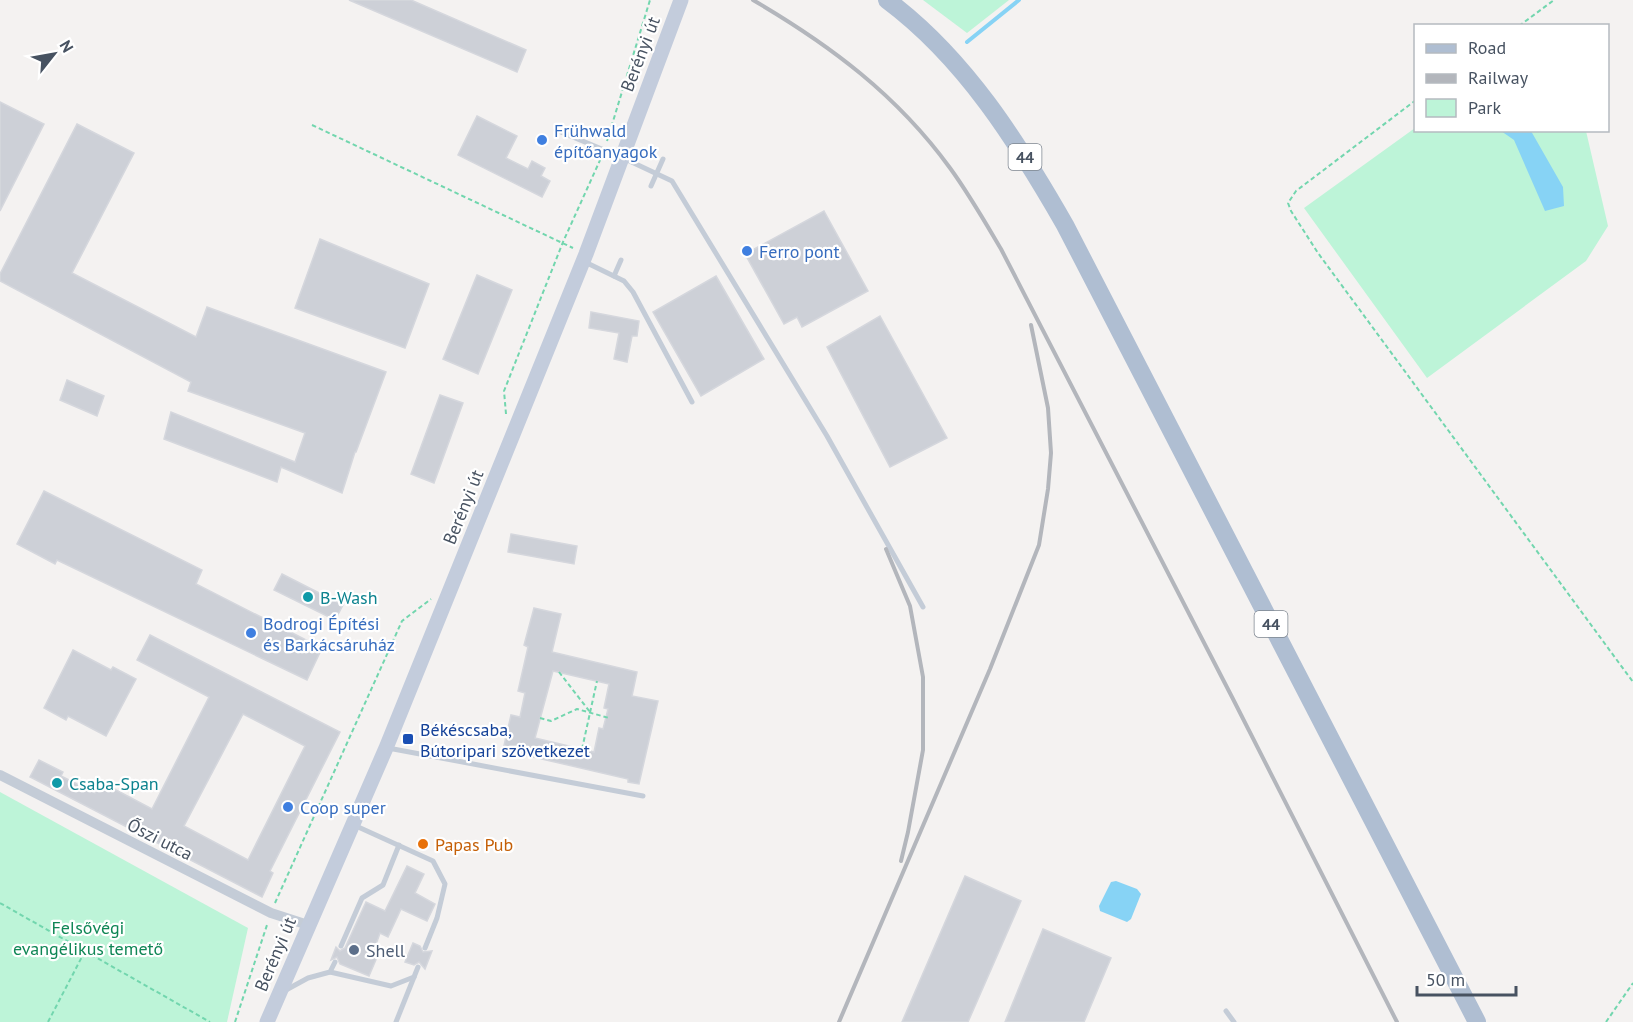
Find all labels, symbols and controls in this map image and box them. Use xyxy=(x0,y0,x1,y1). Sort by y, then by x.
street label: Berényi út xyxy=(615,13,665,95)
north arrow xyxy=(24,24,84,84)
legend xyxy=(1414,24,1609,132)
text: Road xyxy=(1468,36,1506,59)
text: N xyxy=(56,37,78,56)
text: Railway xyxy=(1468,66,1529,89)
text: Park xyxy=(1468,96,1501,119)
place label: Frühwald építőanyagok xyxy=(554,119,658,163)
marker: Frühwald építőanyagok xyxy=(535,133,549,147)
road number: 44 xyxy=(1008,144,1042,170)
place label: Ferro pont xyxy=(759,240,839,263)
marker: Ferro pont xyxy=(740,244,754,258)
street label: Berényi út xyxy=(438,466,488,548)
place label: B-Wash xyxy=(320,586,378,609)
marker: B-Wash xyxy=(301,590,315,604)
road number: 44 xyxy=(1254,611,1288,637)
place label: Bodrogi Építési és Barkácsáruház xyxy=(263,612,395,656)
marker: Bodrogi Építési és Barkácsáruház xyxy=(244,626,258,640)
place label: Békéscsaba, Bútoripari szövetkezet xyxy=(420,718,590,762)
marker: Békéscsaba, Bútoripari szövetkezet xyxy=(401,732,415,746)
place label: Csaba-Span xyxy=(69,772,159,795)
marker: Csaba-Span xyxy=(50,776,64,790)
place label: Coop super xyxy=(300,796,386,819)
marker: Coop super xyxy=(281,800,295,814)
street label: Őszi utca xyxy=(123,813,197,865)
place label: Papas Pub xyxy=(435,833,513,856)
marker: Papas Pub xyxy=(416,837,430,851)
street label: Berényi út xyxy=(249,913,301,995)
park label: Felsővégi evangélikus temető xyxy=(13,916,163,960)
place label: Shell xyxy=(366,939,406,962)
marker: Shell xyxy=(347,943,361,957)
scale bar xyxy=(1417,959,1516,997)
text: 50 m xyxy=(1426,968,1465,991)

